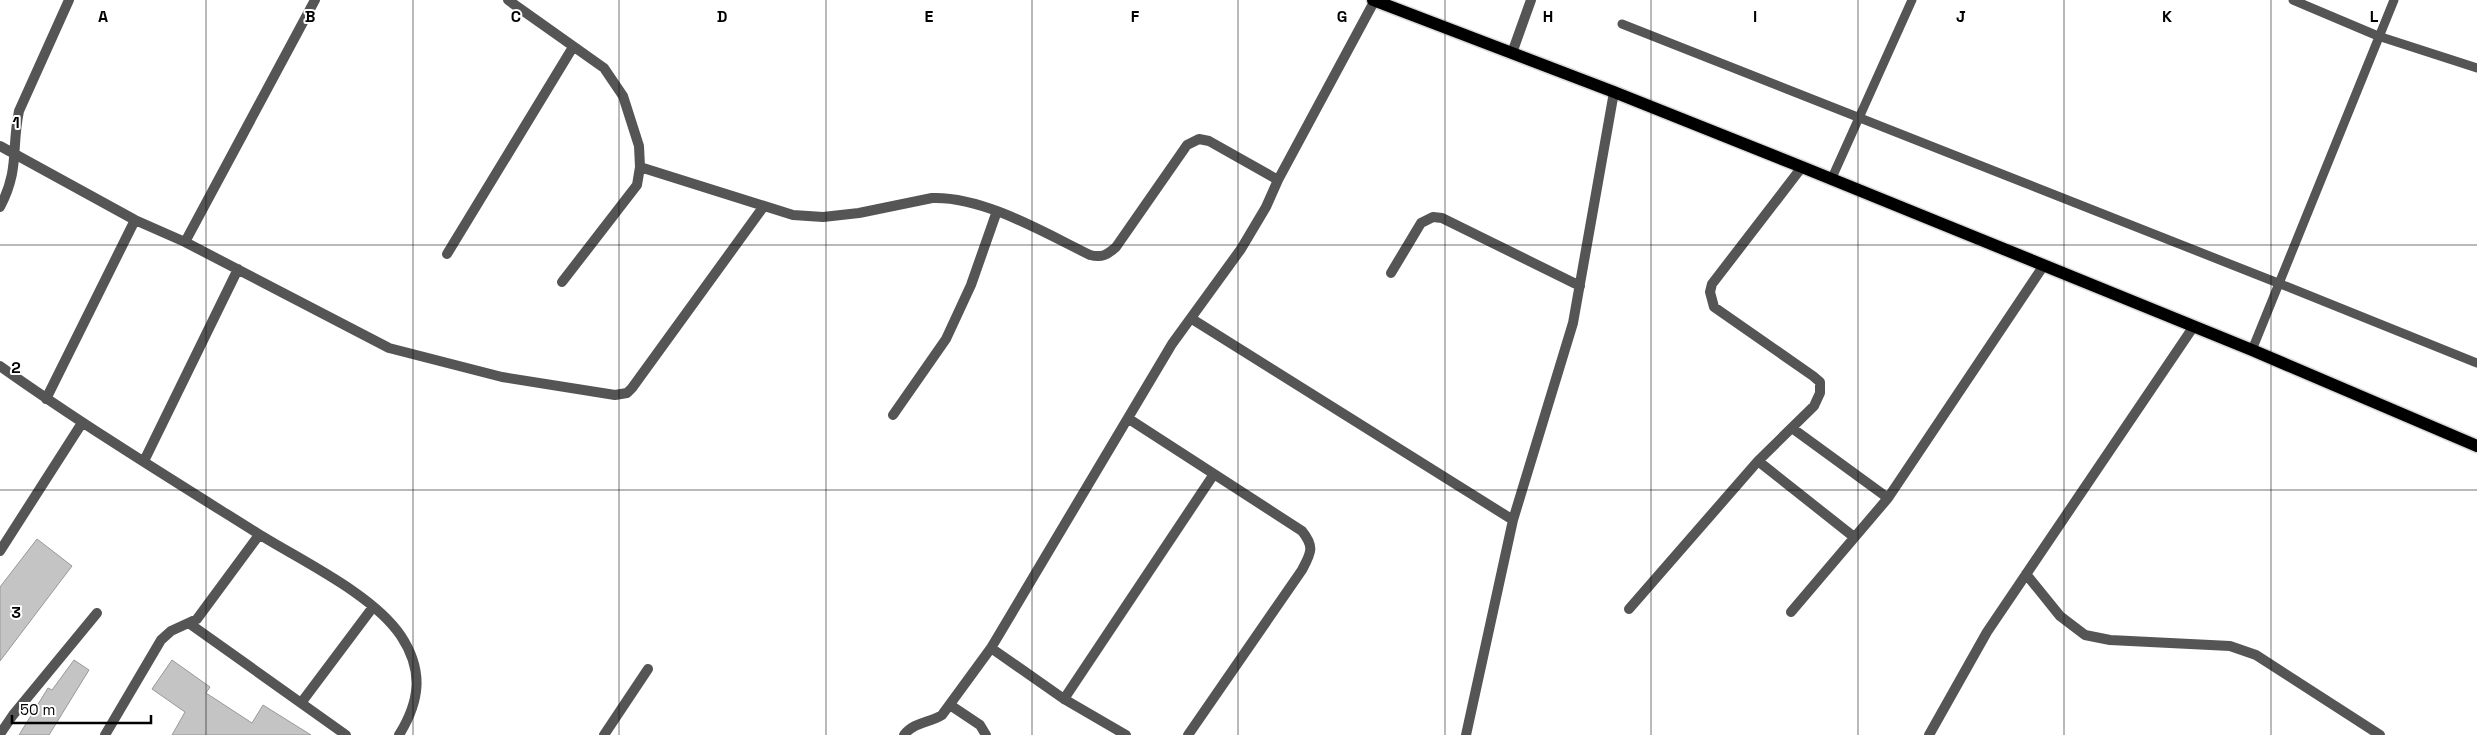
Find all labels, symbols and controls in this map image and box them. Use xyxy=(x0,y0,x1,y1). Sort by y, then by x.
text: A xyxy=(98,6,108,27)
text: B xyxy=(305,6,315,27)
text: C xyxy=(511,6,521,27)
text: D xyxy=(717,6,727,27)
text: E xyxy=(925,6,934,27)
text: F xyxy=(1131,6,1140,27)
text: G xyxy=(1337,6,1347,27)
text: H xyxy=(1543,6,1553,27)
text: I xyxy=(1753,6,1757,27)
text: J xyxy=(1956,6,1966,27)
text: K xyxy=(2162,6,2172,27)
text: L xyxy=(2370,6,2379,27)
text: 1 xyxy=(12,112,20,133)
text: 2 xyxy=(11,357,21,378)
text: 3 xyxy=(11,602,21,623)
scale bar xyxy=(12,692,151,724)
text: 50 m xyxy=(20,700,55,719)

